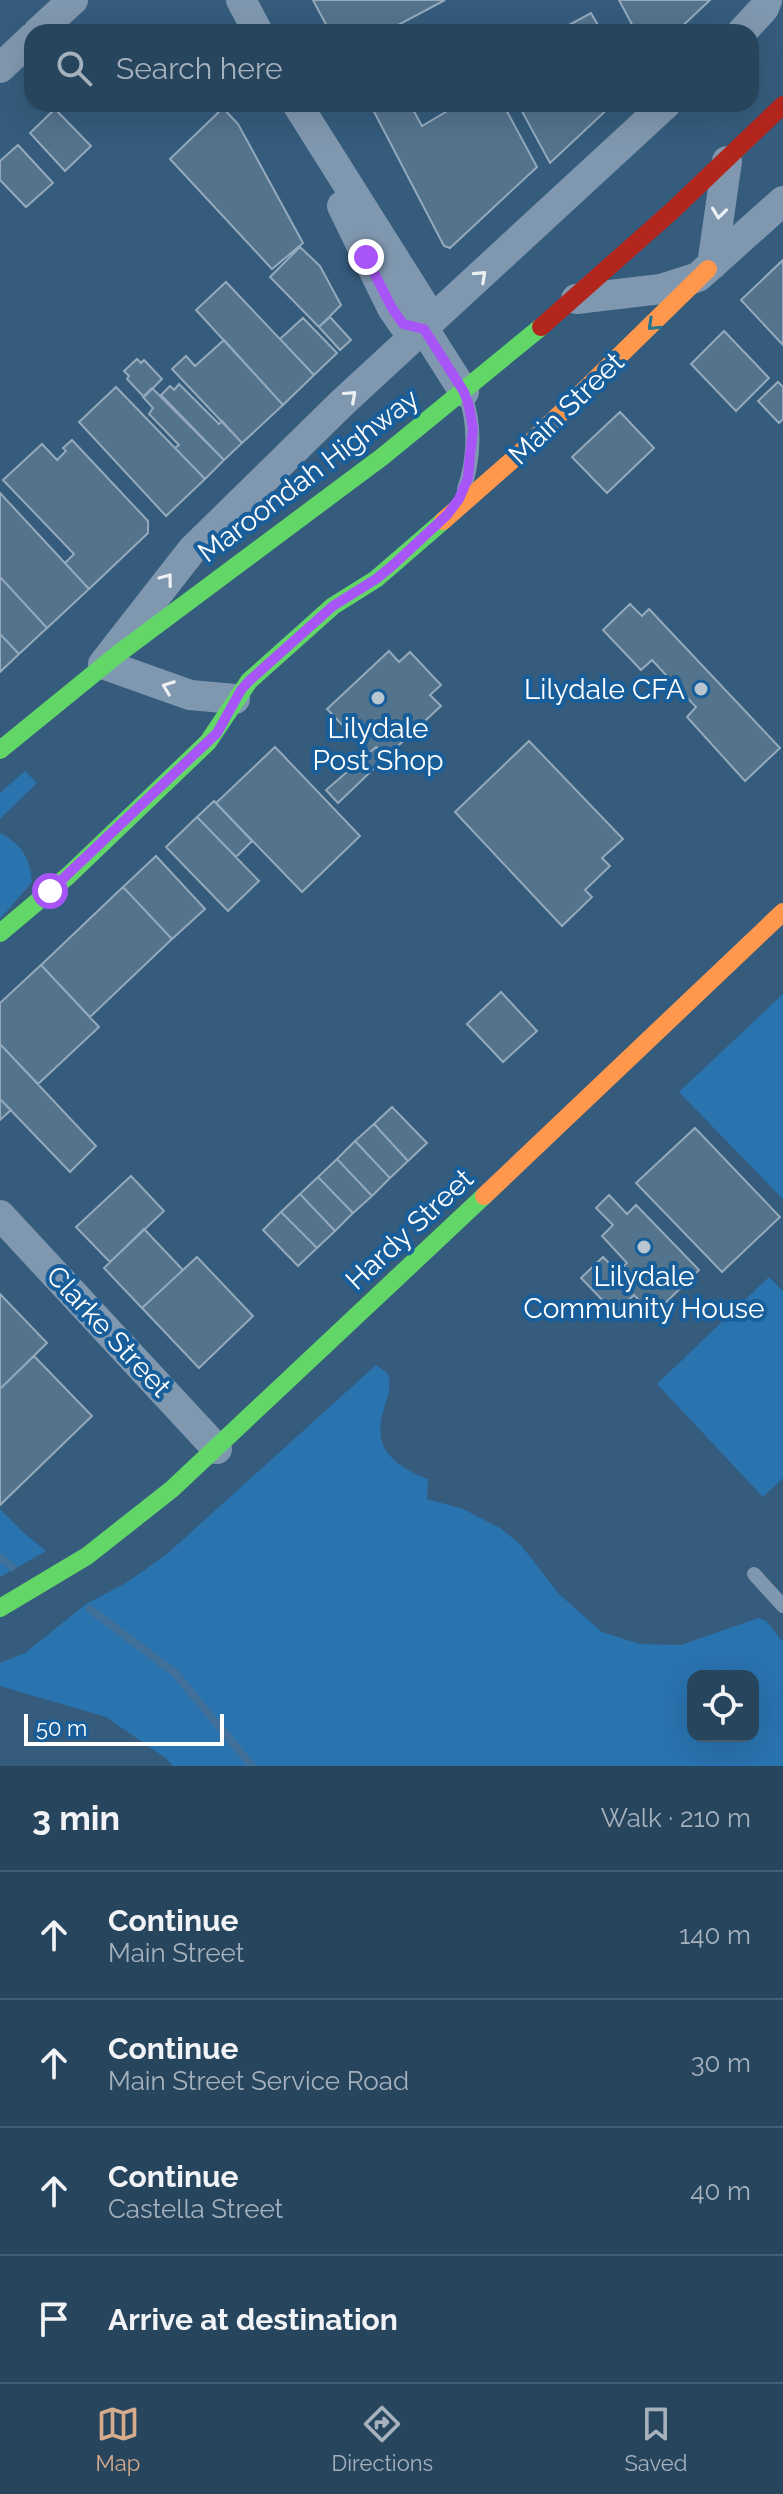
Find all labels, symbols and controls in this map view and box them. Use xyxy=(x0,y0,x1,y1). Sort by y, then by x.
search box xyxy=(24,24,759,112)
icon: search xyxy=(52,46,96,90)
text: Search here xyxy=(116,51,283,86)
one-way arrow xyxy=(711,206,728,220)
route end xyxy=(348,239,384,275)
one-way arrow xyxy=(472,271,487,285)
one-way arrow xyxy=(648,315,662,330)
street label: Main Street xyxy=(502,345,631,471)
street label: Maroondah Highway xyxy=(192,382,425,569)
one-way arrow xyxy=(341,391,356,405)
one-way arrow xyxy=(158,573,172,588)
place label: Lilydale CFA xyxy=(524,673,685,706)
one-way arrow xyxy=(162,680,176,697)
marker: Lilydale CFA xyxy=(692,680,710,698)
marker: Lilydale Post Shop xyxy=(369,689,387,707)
place label: Lilydale Post Shop xyxy=(312,712,444,777)
route start xyxy=(32,873,68,909)
street label: Hardy Street xyxy=(339,1162,480,1297)
marker: Lilydale Community House xyxy=(635,1238,653,1256)
street label: Clarke Street xyxy=(40,1259,178,1404)
place label: Lilydale Community House xyxy=(523,1260,765,1325)
map controls xyxy=(687,1670,759,1742)
button: locate xyxy=(687,1670,759,1742)
scale bar xyxy=(24,1710,224,1746)
text: 50 m xyxy=(36,1715,87,1741)
text: 3 min xyxy=(32,1798,120,1838)
text: Walk · 210 m xyxy=(601,1803,751,1833)
text: Continue xyxy=(108,1903,239,1938)
icon: ahead xyxy=(32,1913,76,1957)
text: 140 m xyxy=(679,1920,751,1950)
text: Main Street xyxy=(108,1938,244,1968)
text: Continue xyxy=(108,2031,239,2066)
icon: ahead xyxy=(32,2041,76,2085)
text: 30 m xyxy=(691,2048,751,2078)
text: Main Street Service Road xyxy=(108,2066,409,2096)
text: Continue xyxy=(108,2159,239,2194)
icon: ahead xyxy=(32,2169,76,2213)
text: 40 m xyxy=(690,2176,751,2206)
text: Castella Street xyxy=(108,2194,283,2224)
icon: arrive xyxy=(32,2297,76,2341)
text: Arrive at destination xyxy=(108,2302,398,2337)
tab: Map xyxy=(96,2402,140,2476)
tab: Directions xyxy=(332,2402,433,2476)
tab: Saved xyxy=(624,2402,687,2476)

